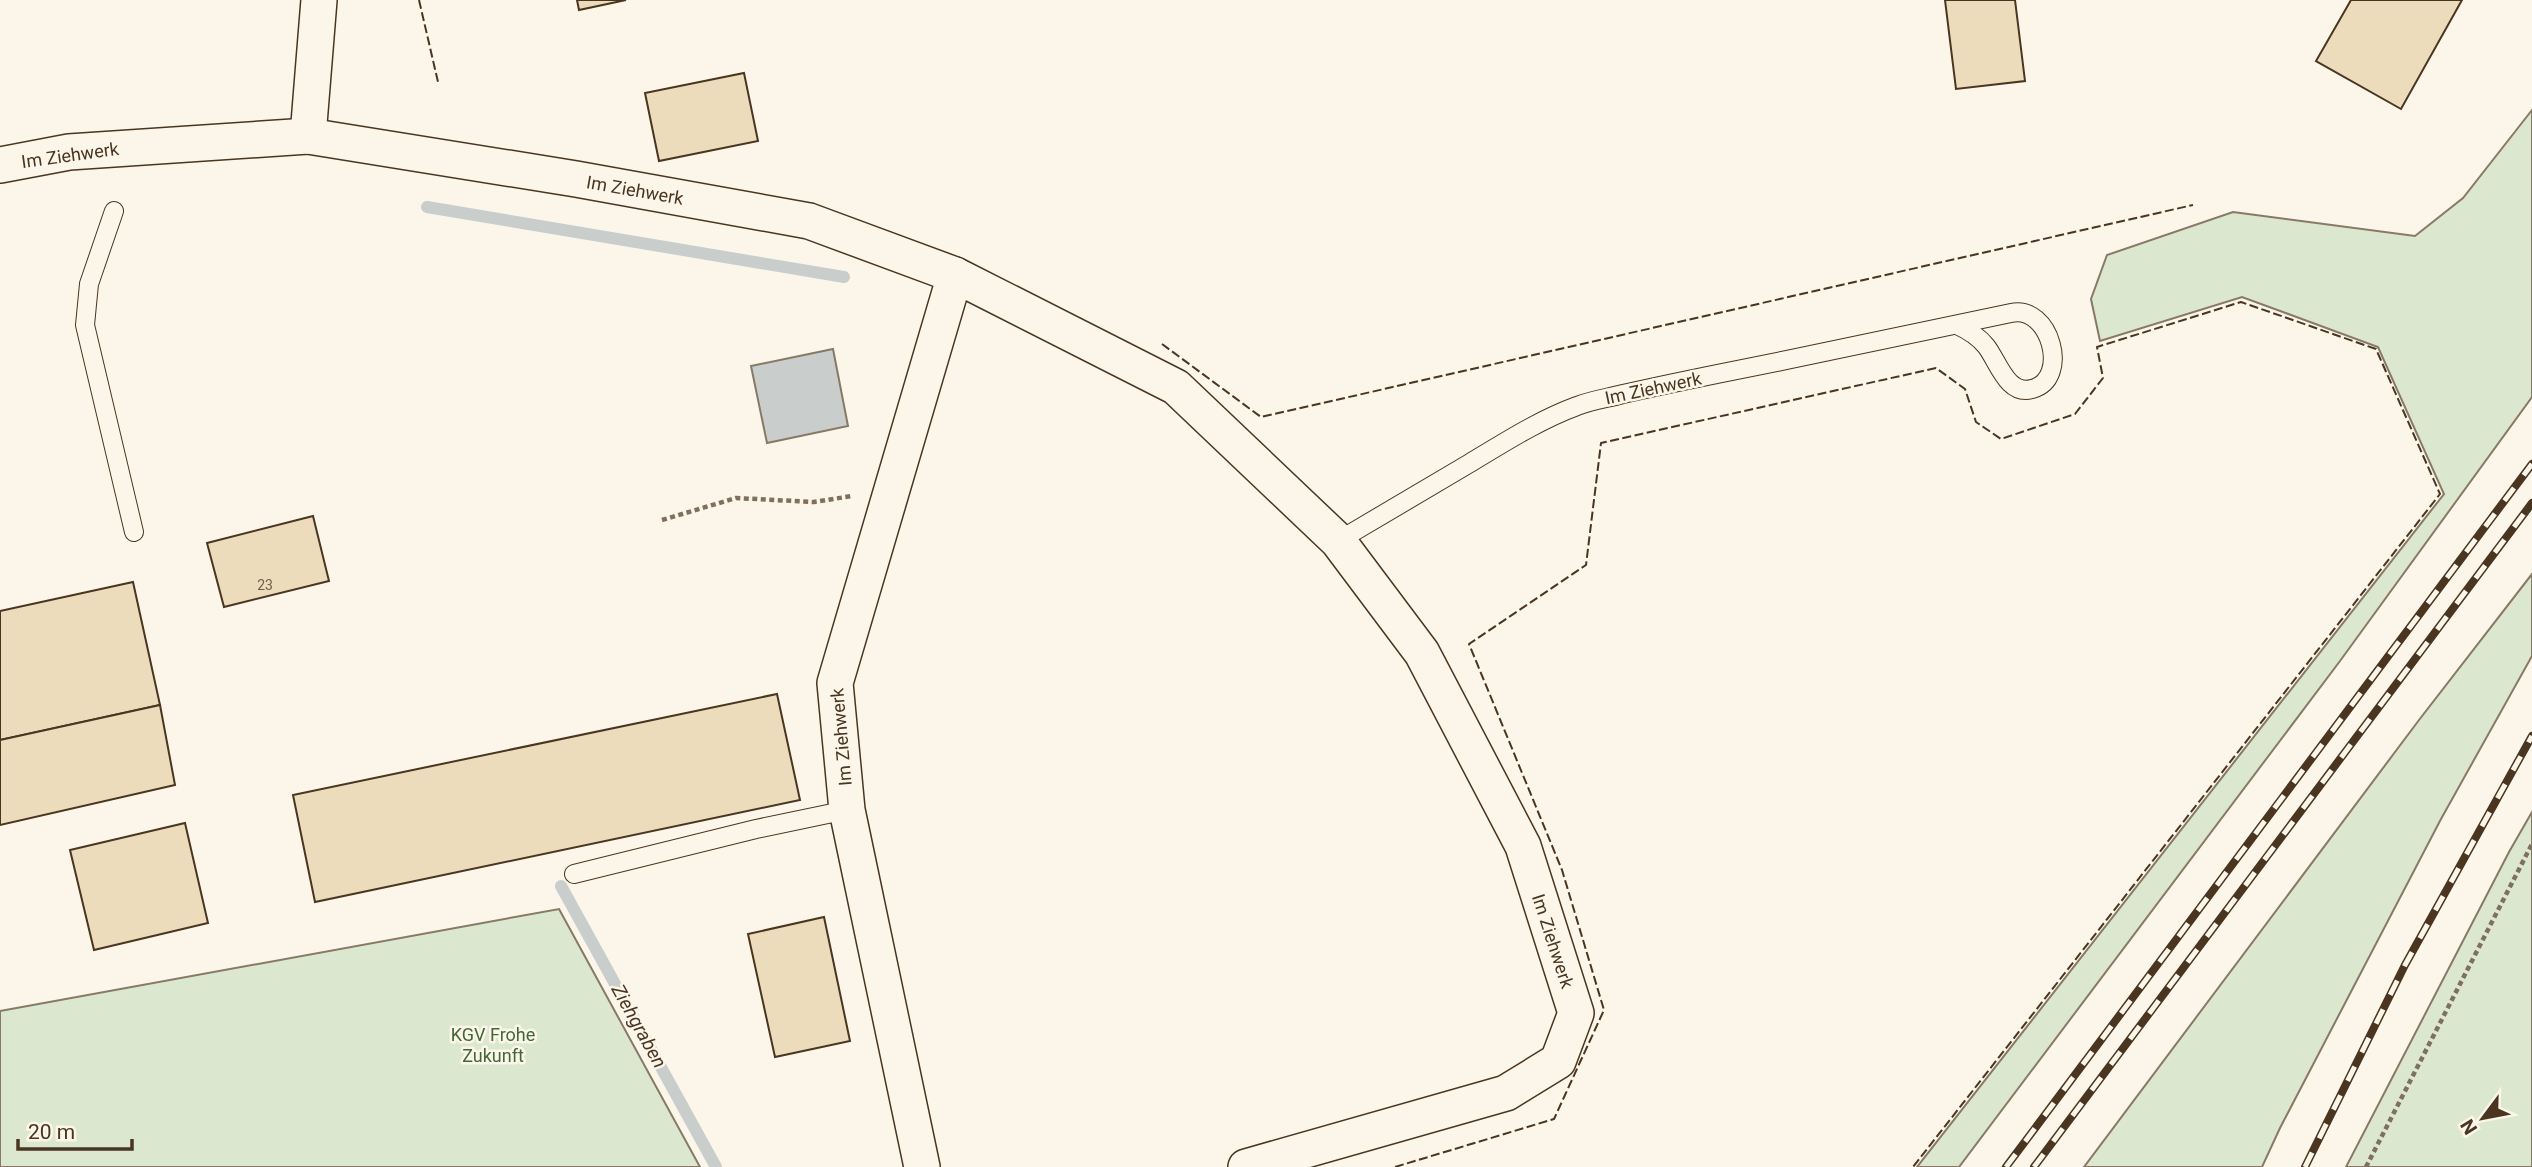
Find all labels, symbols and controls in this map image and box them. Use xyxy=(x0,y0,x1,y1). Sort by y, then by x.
street label: Im Ziehwerk xyxy=(20,138,121,172)
street label: Im Ziehwerk xyxy=(585,171,686,209)
street label: Im Ziehwerk xyxy=(1603,367,1704,408)
house number: 23 xyxy=(257,577,273,593)
street label: Im Ziehwerk xyxy=(826,686,856,787)
street label: Im Ziehwerk xyxy=(1528,891,1578,992)
water label: Ziehgraben xyxy=(606,979,671,1072)
park label: KGV Frohe Zukunft xyxy=(451,1024,535,1066)
north arrow xyxy=(2448,1083,2518,1153)
scale bar xyxy=(18,1108,131,1152)
text: N xyxy=(2456,1115,2482,1139)
text: 20 m xyxy=(28,1120,75,1144)

